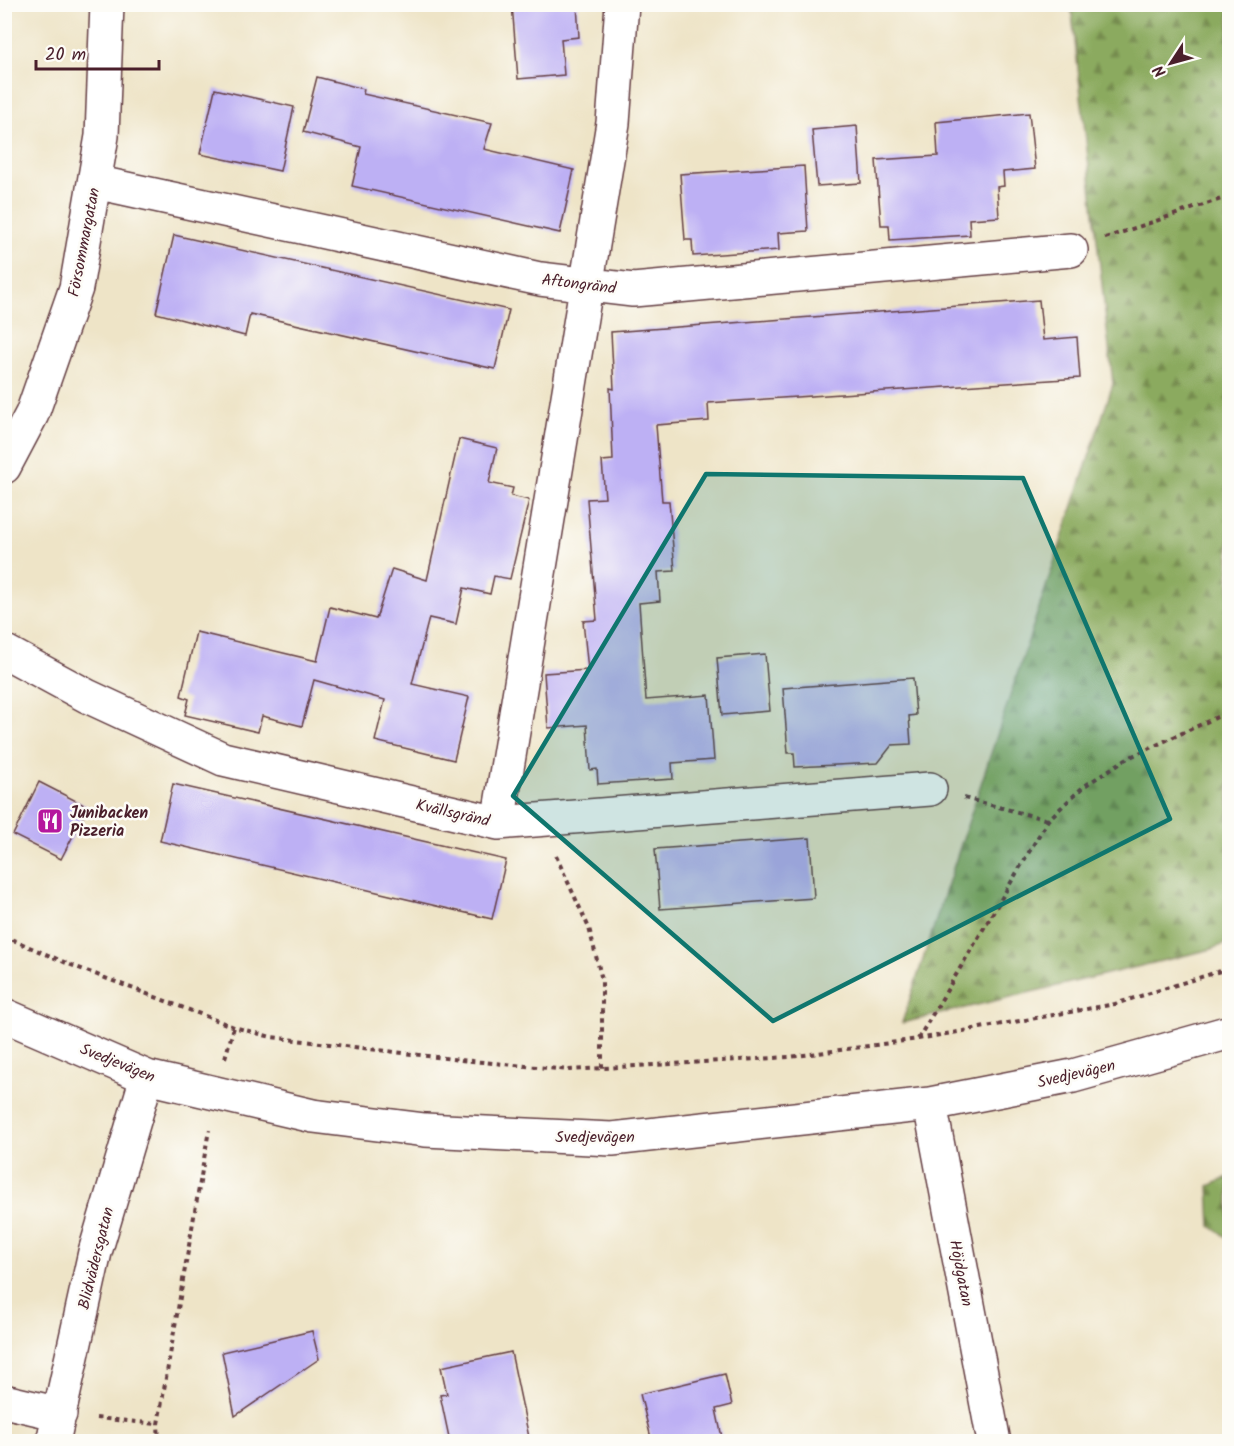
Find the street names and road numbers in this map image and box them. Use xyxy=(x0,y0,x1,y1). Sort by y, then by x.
street label: Försommargatan xyxy=(62,186,107,299)
street label: Aftongränd xyxy=(540,268,618,302)
street label: Kvällsgränd xyxy=(413,793,493,834)
street label: Svedjevägen xyxy=(76,1037,159,1090)
street label: Svedjevägen xyxy=(1035,1053,1118,1096)
street label: Svedjevägen xyxy=(555,1125,635,1150)
street label: Blidvädersgatan xyxy=(72,1204,121,1312)
street label: Höjdgatan xyxy=(942,1238,979,1309)

